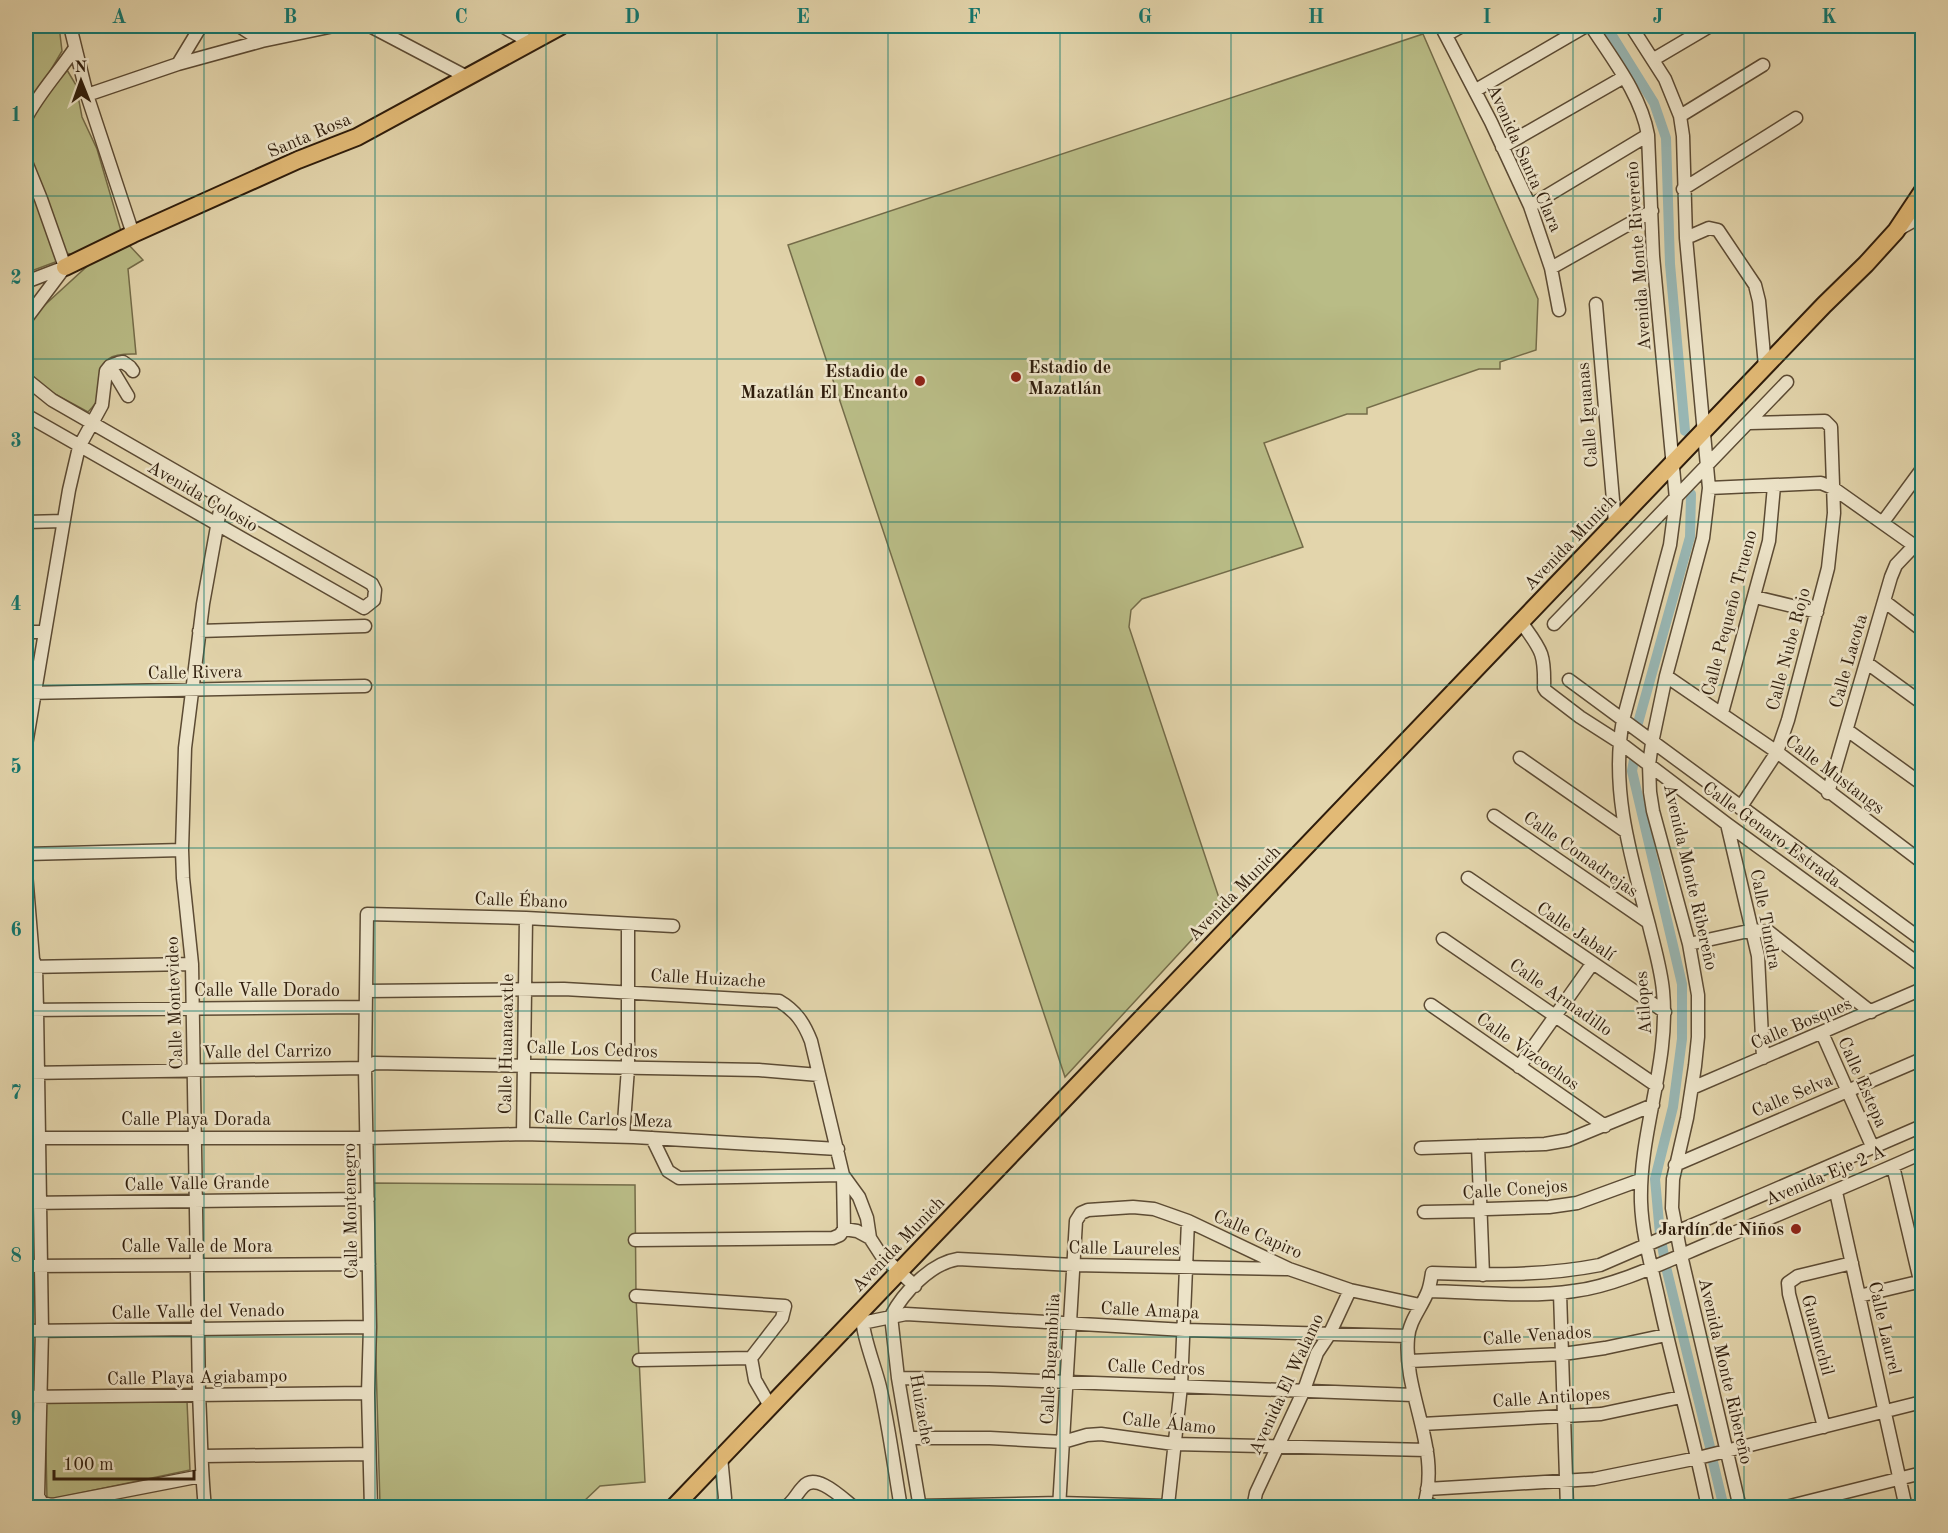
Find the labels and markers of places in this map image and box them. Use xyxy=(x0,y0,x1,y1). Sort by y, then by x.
place label: Estadio de Mazatlán xyxy=(1028,359,1111,398)
place label: Estadio de Mazatlán El Encanto xyxy=(740,363,908,402)
marker: Estadio de Mazatlán xyxy=(1009,370,1023,384)
marker: Estadio de Mazatlán El Encanto xyxy=(913,374,927,388)
place label: Jardín de Niños xyxy=(1658,1221,1784,1239)
marker: Jardín de Niños xyxy=(1789,1222,1803,1236)

